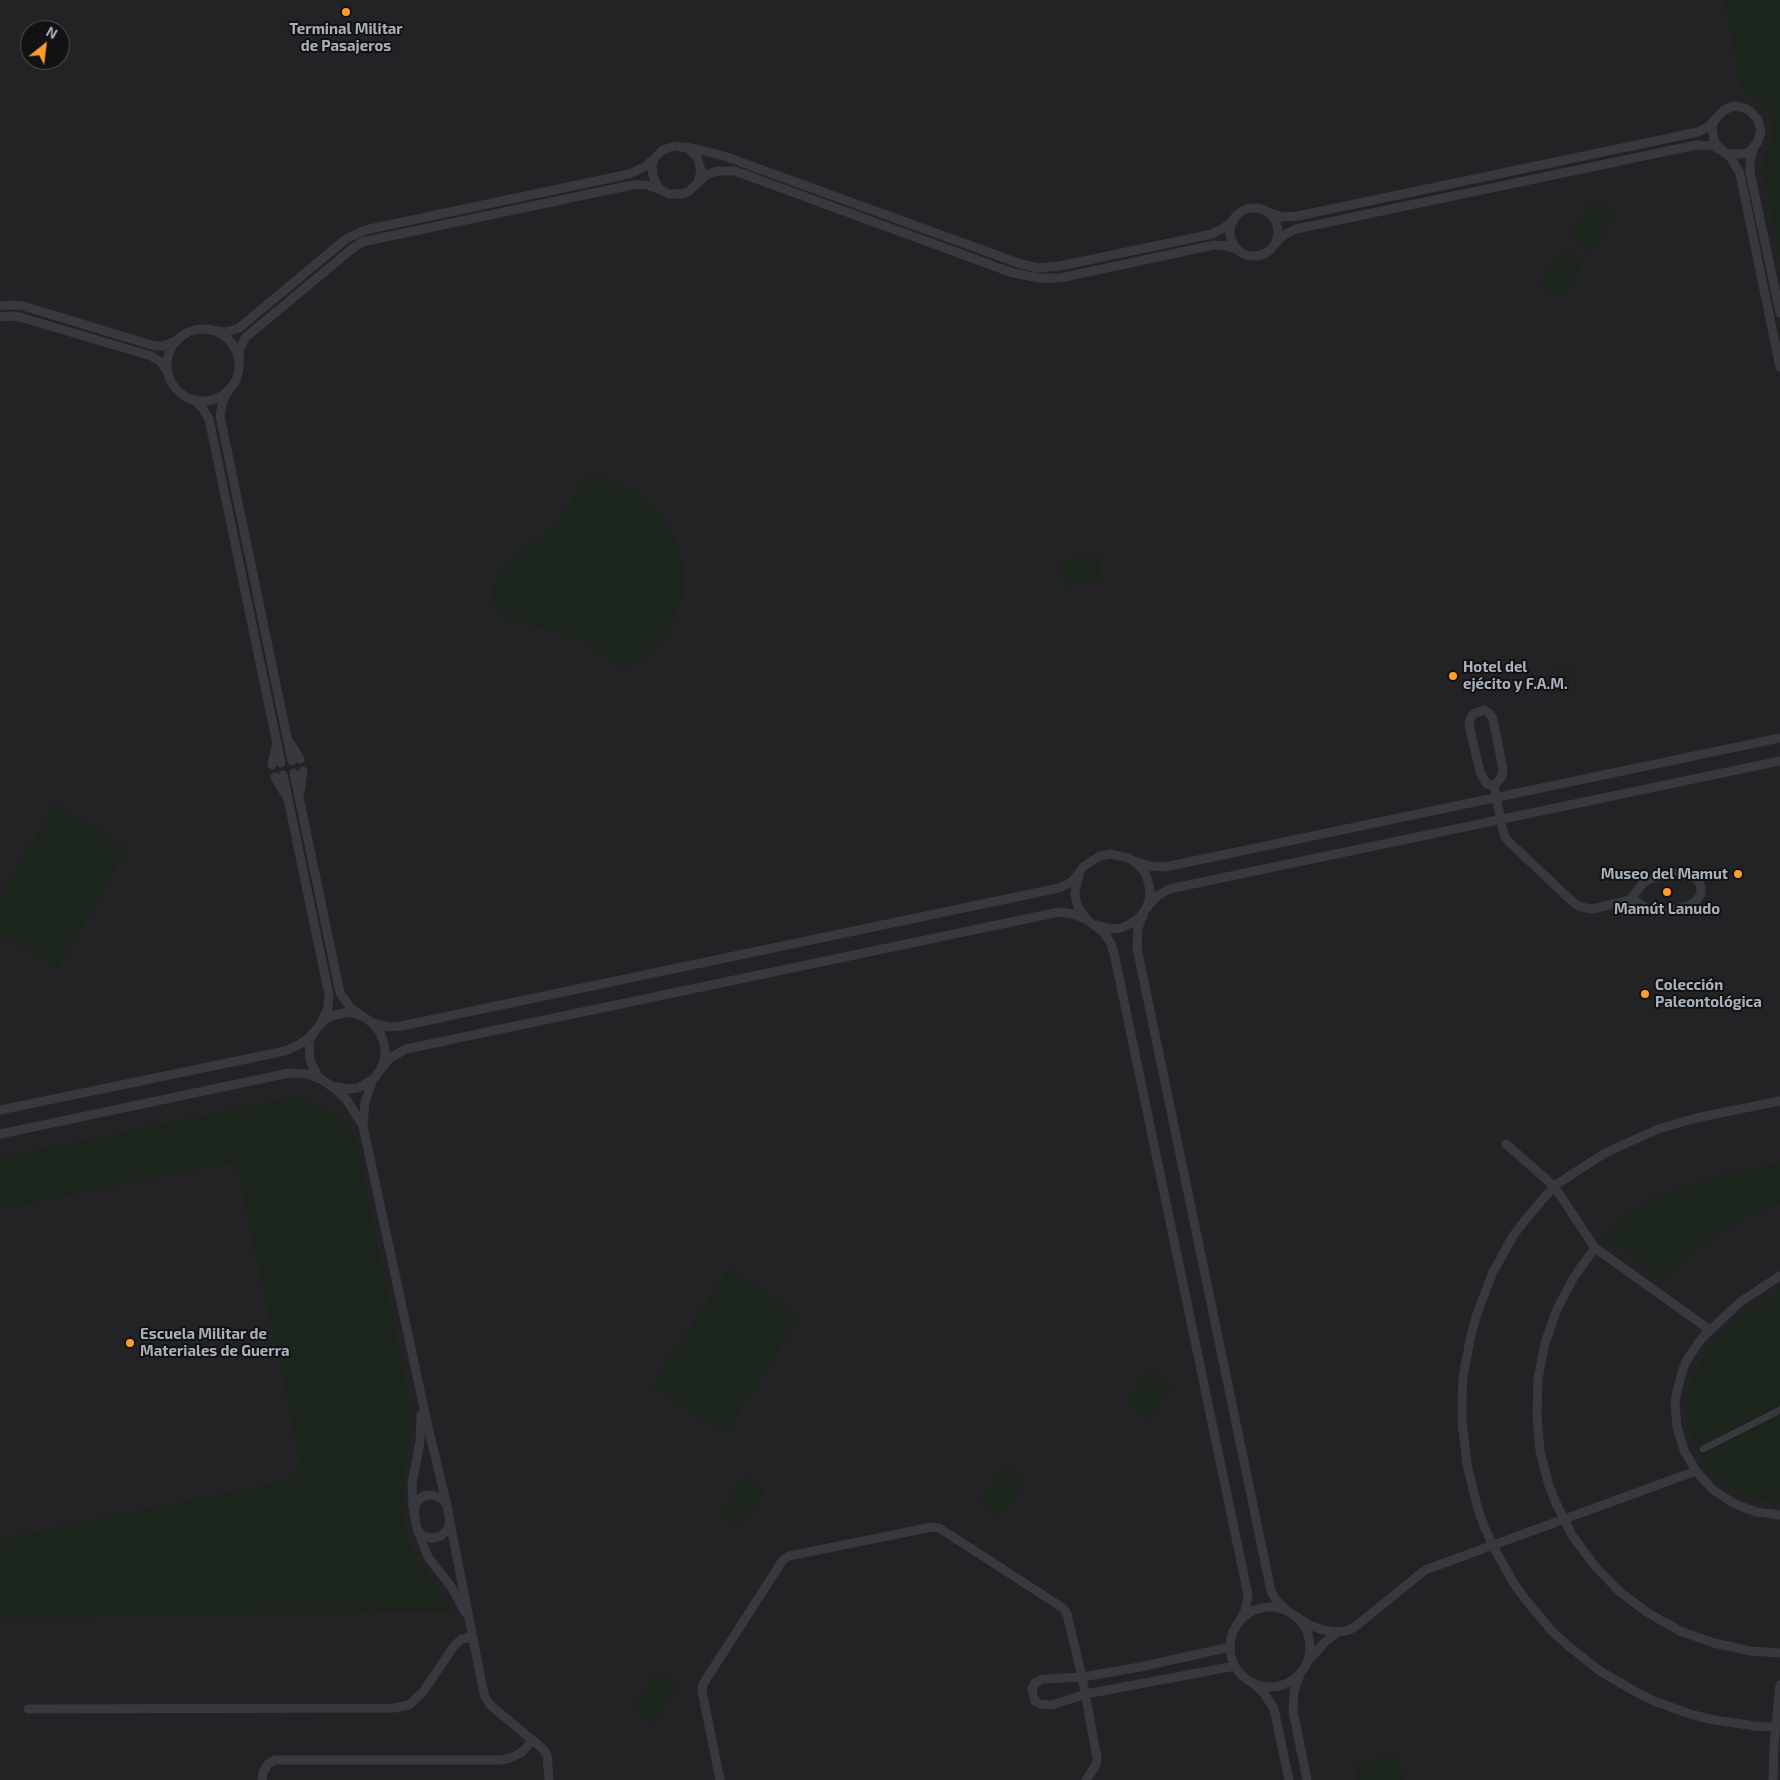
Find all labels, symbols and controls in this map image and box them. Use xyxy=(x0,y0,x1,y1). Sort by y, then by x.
marker: Terminal Militar de Pasajeros xyxy=(340,6,352,18)
north arrow xyxy=(20,20,70,70)
place label: Terminal Militar de Pasajeros xyxy=(289,20,403,55)
text: N xyxy=(43,22,61,42)
place label: Hotel del ejécito y F.A.M. xyxy=(1463,658,1568,693)
marker: Hotel del ejécito y F.A.M. xyxy=(1447,670,1459,682)
place label: Museo del Mamut xyxy=(1601,865,1728,883)
marker: Museo del Mamut xyxy=(1732,868,1744,880)
marker: Mamút Lanudo xyxy=(1661,886,1673,898)
place label: Mamút Lanudo xyxy=(1614,900,1720,918)
place label: Colección Paleontológica xyxy=(1655,976,1762,1011)
marker: Colección Paleontológica xyxy=(1639,988,1651,1000)
place label: Escuela Militar de Materiales de Guerra xyxy=(140,1325,290,1360)
marker: Escuela Militar de Materiales de Guerra xyxy=(124,1337,136,1349)

